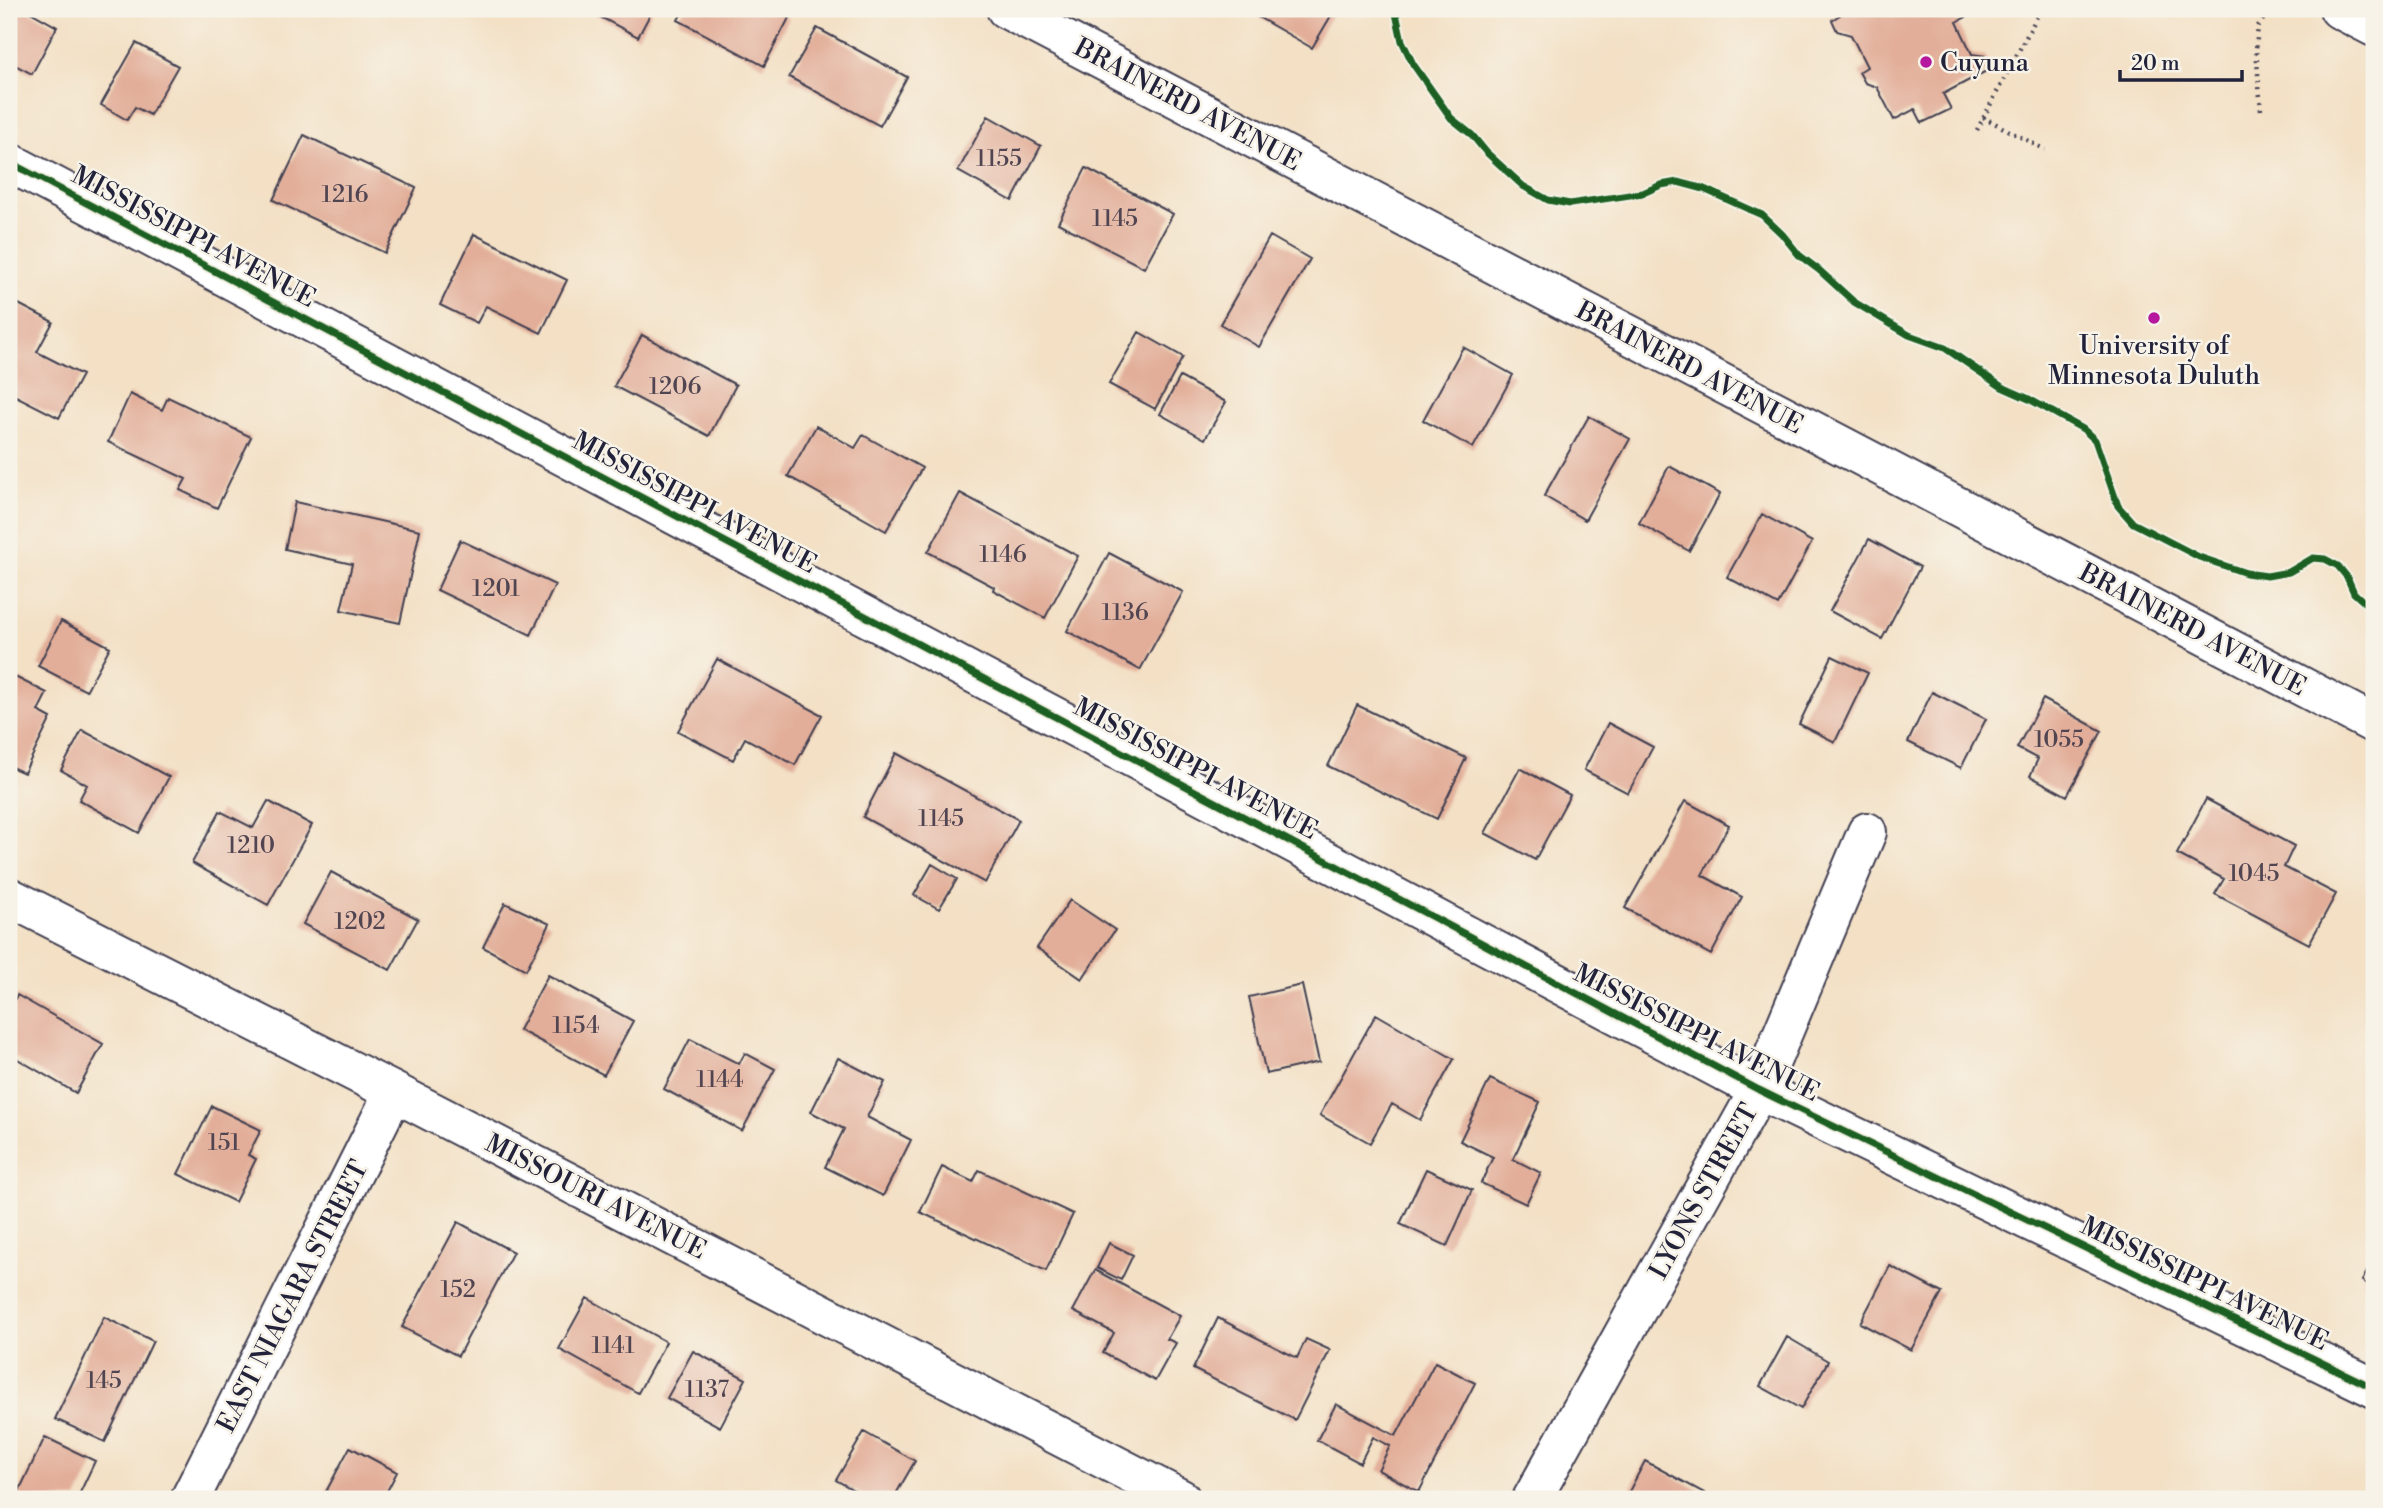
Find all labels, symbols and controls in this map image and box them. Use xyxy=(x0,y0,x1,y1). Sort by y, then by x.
street label: BRAINERD AVENUE xyxy=(1068,31,1306,178)
scale bar xyxy=(2120,38,2243,82)
place label: Cuyuna xyxy=(1940,47,2030,79)
text: 20 m xyxy=(2131,51,2180,77)
marker: Cuyuna xyxy=(1918,54,1934,70)
house number: 1155 xyxy=(976,145,1022,173)
street label: MISSISSIPPI AVENUE xyxy=(66,159,321,315)
house number: 1216 xyxy=(322,181,368,209)
house number: 1145 xyxy=(1092,205,1138,233)
street label: BRAINERD AVENUE xyxy=(1570,294,1808,441)
marker: University of Minnesota Duluth xyxy=(2146,310,2162,326)
place label: University of Minnesota Duluth xyxy=(2048,330,2260,392)
house number: 1206 xyxy=(649,373,701,401)
street label: MISSISSIPPI AVENUE xyxy=(567,425,822,581)
house number: 1146 xyxy=(979,541,1027,569)
street label: BRAINERD AVENUE xyxy=(2073,556,2311,703)
house number: 1201 xyxy=(472,575,520,603)
house number: 1136 xyxy=(1101,599,1149,627)
street label: MISSISSIPPI AVENUE xyxy=(1068,691,1323,847)
house number: 1055 xyxy=(2034,726,2084,754)
house number: 1145 xyxy=(918,805,964,833)
house number: 1210 xyxy=(227,832,275,860)
house number: 1045 xyxy=(2229,860,2279,888)
house number: 1202 xyxy=(334,908,386,936)
street label: MISSISSIPPI AVENUE xyxy=(1568,957,1825,1109)
house number: 1154 xyxy=(552,1012,600,1040)
house number: 1144 xyxy=(696,1066,744,1094)
street label: LYONS STREET xyxy=(1642,1098,1765,1285)
street label: MISSOURI AVENUE xyxy=(480,1127,711,1266)
house number: 151 xyxy=(208,1129,240,1157)
street label: EAST NIAGARA STREET xyxy=(210,1155,376,1438)
street label: MISSISSIPPI AVENUE xyxy=(2076,1210,2334,1358)
house number: 152 xyxy=(440,1276,476,1304)
house number: 1141 xyxy=(591,1332,635,1360)
house number: 145 xyxy=(86,1367,122,1395)
house number: 1137 xyxy=(685,1376,730,1404)

